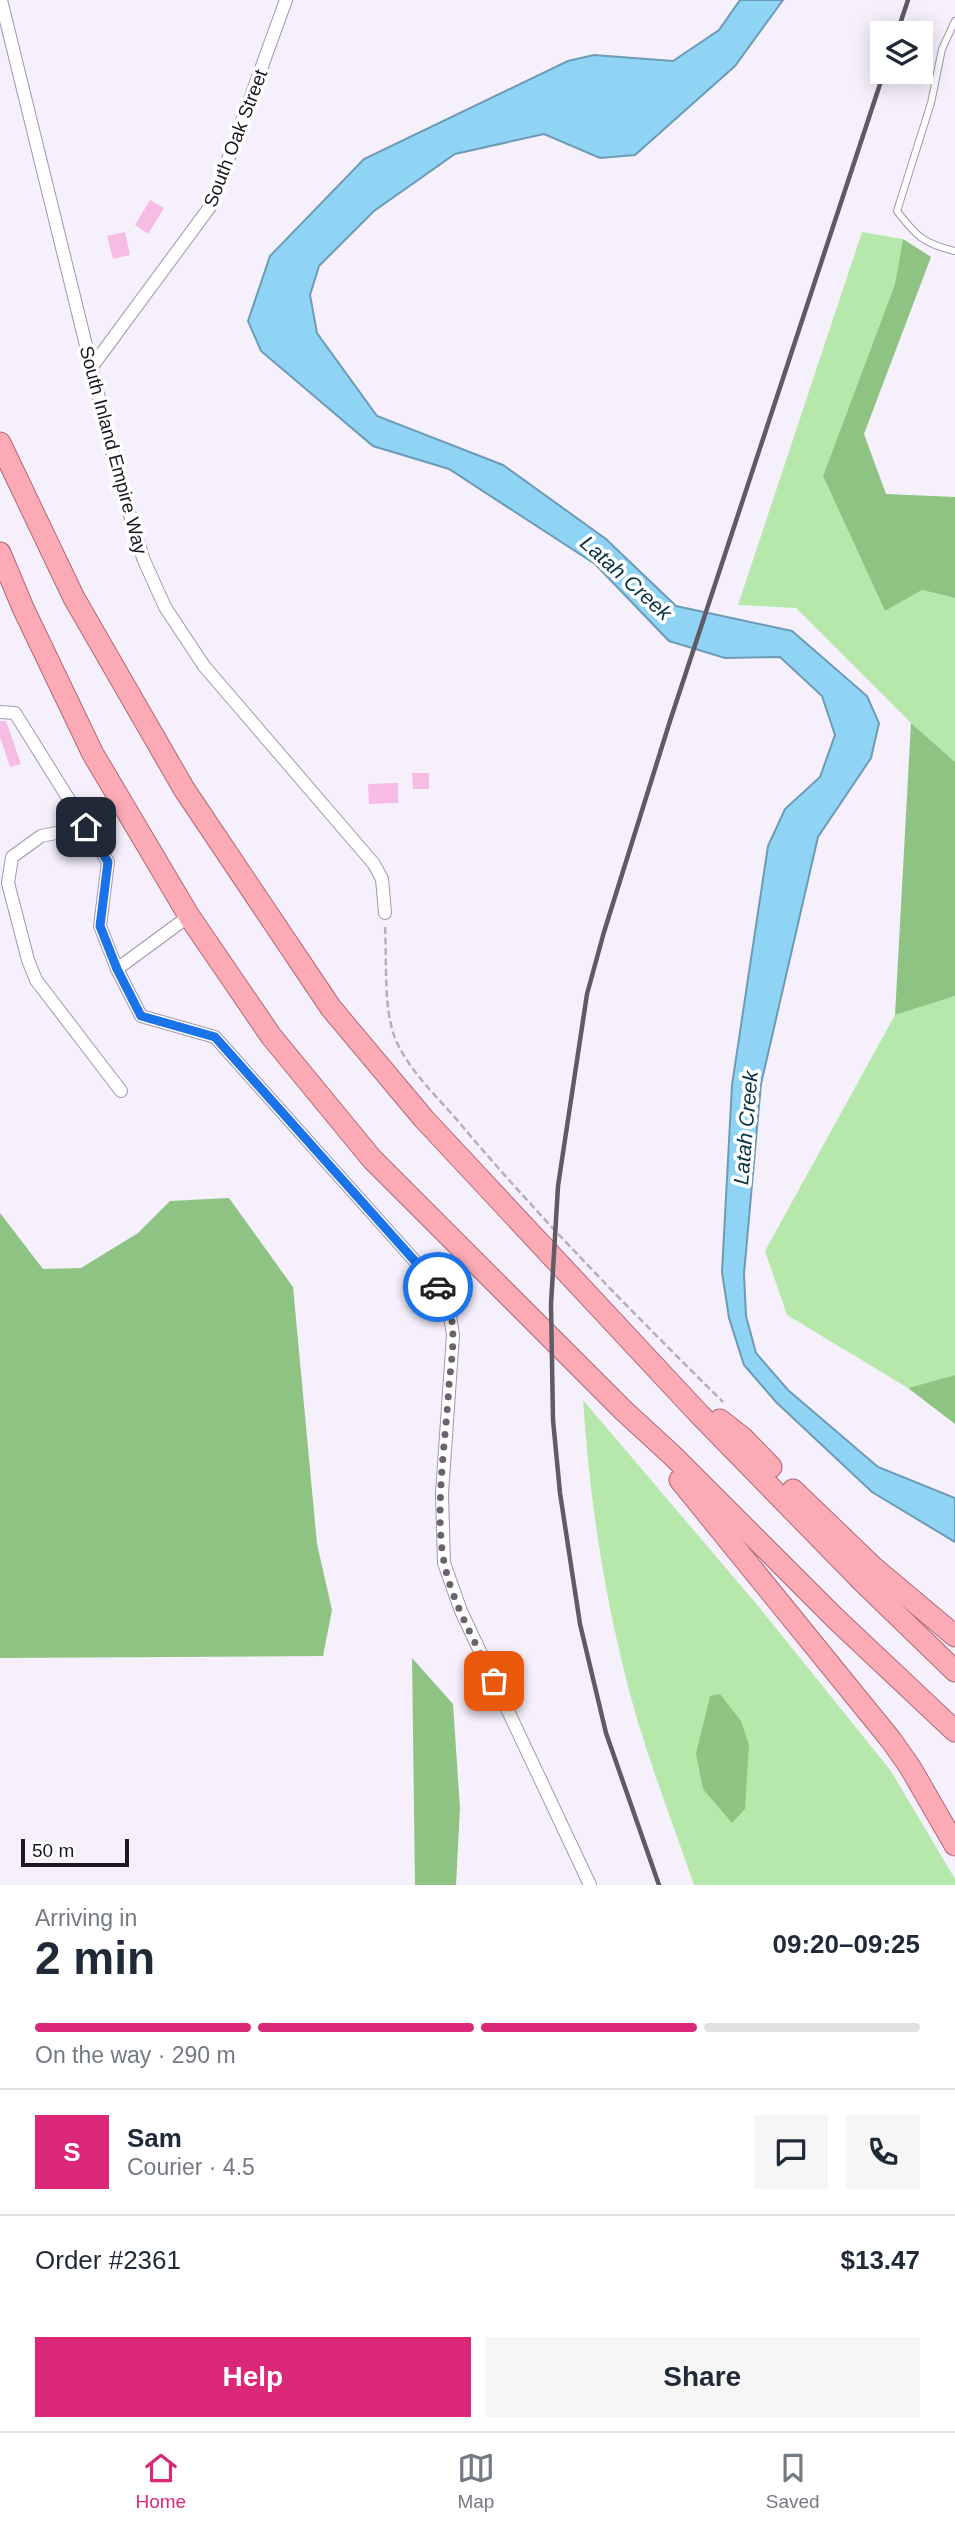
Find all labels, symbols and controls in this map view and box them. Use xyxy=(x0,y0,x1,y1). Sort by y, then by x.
map controls xyxy=(870,21,933,84)
button: layers xyxy=(870,21,933,84)
street label: South Oak Street xyxy=(200,66,272,210)
street label: South Inland Empire Way xyxy=(76,344,152,557)
water label: Latah Creek xyxy=(576,531,678,625)
pin xyxy=(56,797,116,857)
icon: home xyxy=(67,808,105,846)
water label: Latah Creek xyxy=(729,1068,762,1186)
courier xyxy=(403,1252,473,1322)
icon: car xyxy=(419,1268,457,1306)
pin xyxy=(464,1651,524,1711)
icon: bag xyxy=(475,1662,513,1700)
scale bar xyxy=(21,1836,130,1868)
text: 50 m xyxy=(32,1840,74,1861)
text: Arriving in xyxy=(35,1905,137,1931)
text: 09:20–09:25 xyxy=(773,1929,920,1959)
text: 2 min xyxy=(35,1932,155,1984)
text: On the way · 290 m xyxy=(35,2042,236,2068)
button: chat xyxy=(754,2115,828,2189)
button: phone xyxy=(846,2115,920,2189)
text: Sam xyxy=(127,2123,182,2153)
text: S xyxy=(63,2137,81,2167)
text: Courier · 4.5 xyxy=(127,2154,255,2180)
text: Order #2361 xyxy=(35,2245,181,2275)
text: $13.47 xyxy=(840,2245,920,2275)
button: Help xyxy=(35,2337,471,2417)
button: Share xyxy=(485,2337,920,2417)
tab: Home xyxy=(135,2449,186,2513)
tab: Map xyxy=(457,2449,495,2513)
tab: Saved xyxy=(766,2449,820,2513)

